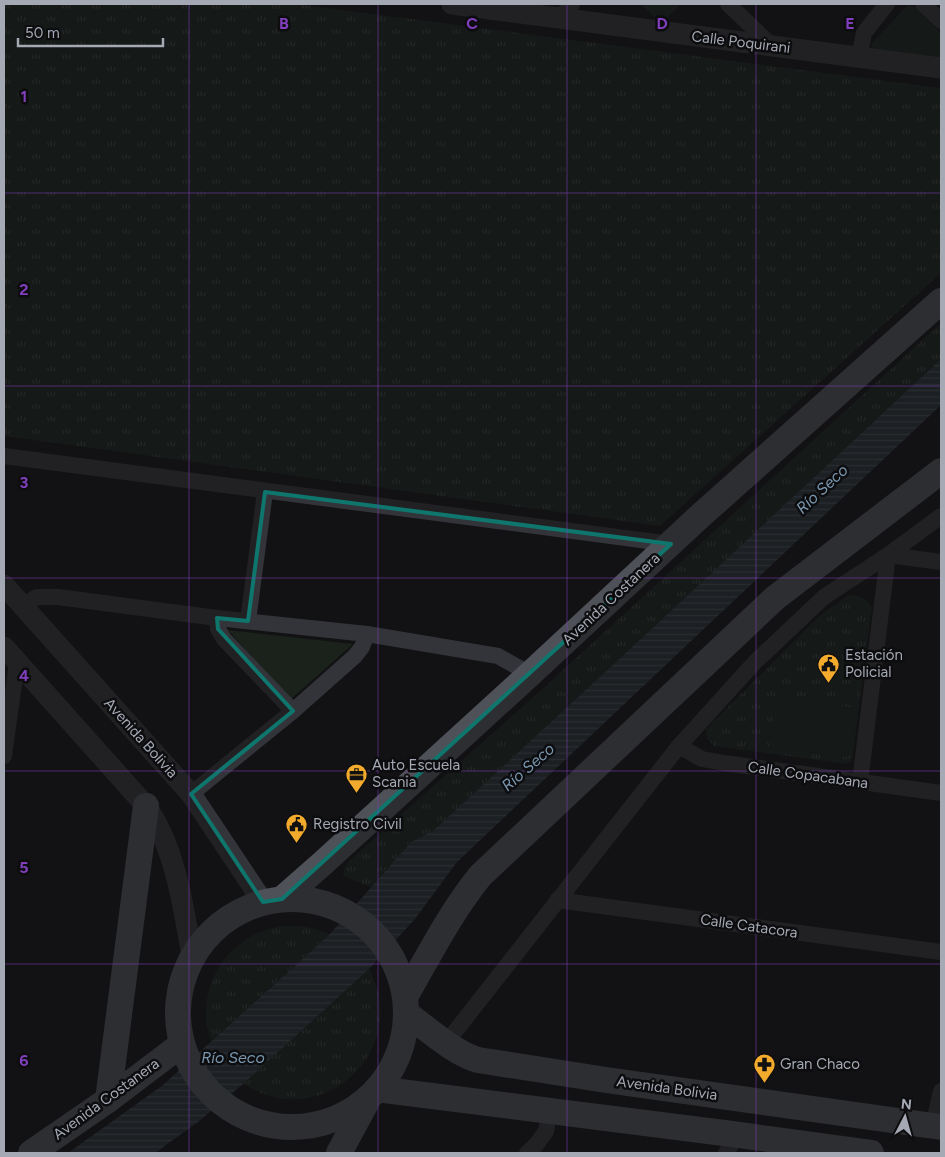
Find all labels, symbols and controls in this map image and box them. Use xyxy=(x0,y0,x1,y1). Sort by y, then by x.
text: B xyxy=(279,14,289,33)
text: C xyxy=(466,14,478,33)
text: D xyxy=(656,14,668,33)
text: E xyxy=(845,14,855,33)
scale bar xyxy=(18,15,162,47)
text: 50 m xyxy=(25,24,60,42)
street label: Calle Poquirani xyxy=(691,27,791,57)
text: 1 xyxy=(21,87,27,106)
text: 2 xyxy=(19,280,29,299)
water label: Río Seco xyxy=(792,460,852,518)
text: 3 xyxy=(20,473,29,492)
street label: Avenida Costanera xyxy=(558,549,664,649)
place label: Estación Policial xyxy=(845,646,903,681)
public building icon: Estación Policial xyxy=(817,652,841,683)
text: 4 xyxy=(19,666,29,685)
street label: Avenida Bolivia xyxy=(100,694,182,782)
water label: Río Seco xyxy=(498,739,558,795)
place label: Auto Escuela Scania xyxy=(372,756,460,791)
street label: Calle Copacabana xyxy=(747,758,869,792)
office icon: Auto Escuela Scania xyxy=(344,762,368,793)
public building icon: Registro Civil xyxy=(285,812,309,843)
place label: Registro Civil xyxy=(313,815,402,833)
text: 5 xyxy=(19,858,29,877)
street label: Calle Catacora xyxy=(699,910,799,942)
water label: Río Seco xyxy=(201,1048,265,1067)
text: 6 xyxy=(19,1051,29,1070)
pharmacy icon: Gran Chaco xyxy=(752,1052,776,1083)
street label: Avenida Costanera xyxy=(49,1054,163,1144)
place label: Gran Chaco xyxy=(780,1055,860,1073)
street label: Avenida Bolivia xyxy=(616,1072,718,1104)
north arrow xyxy=(880,1092,930,1142)
text: N xyxy=(900,1096,913,1114)

